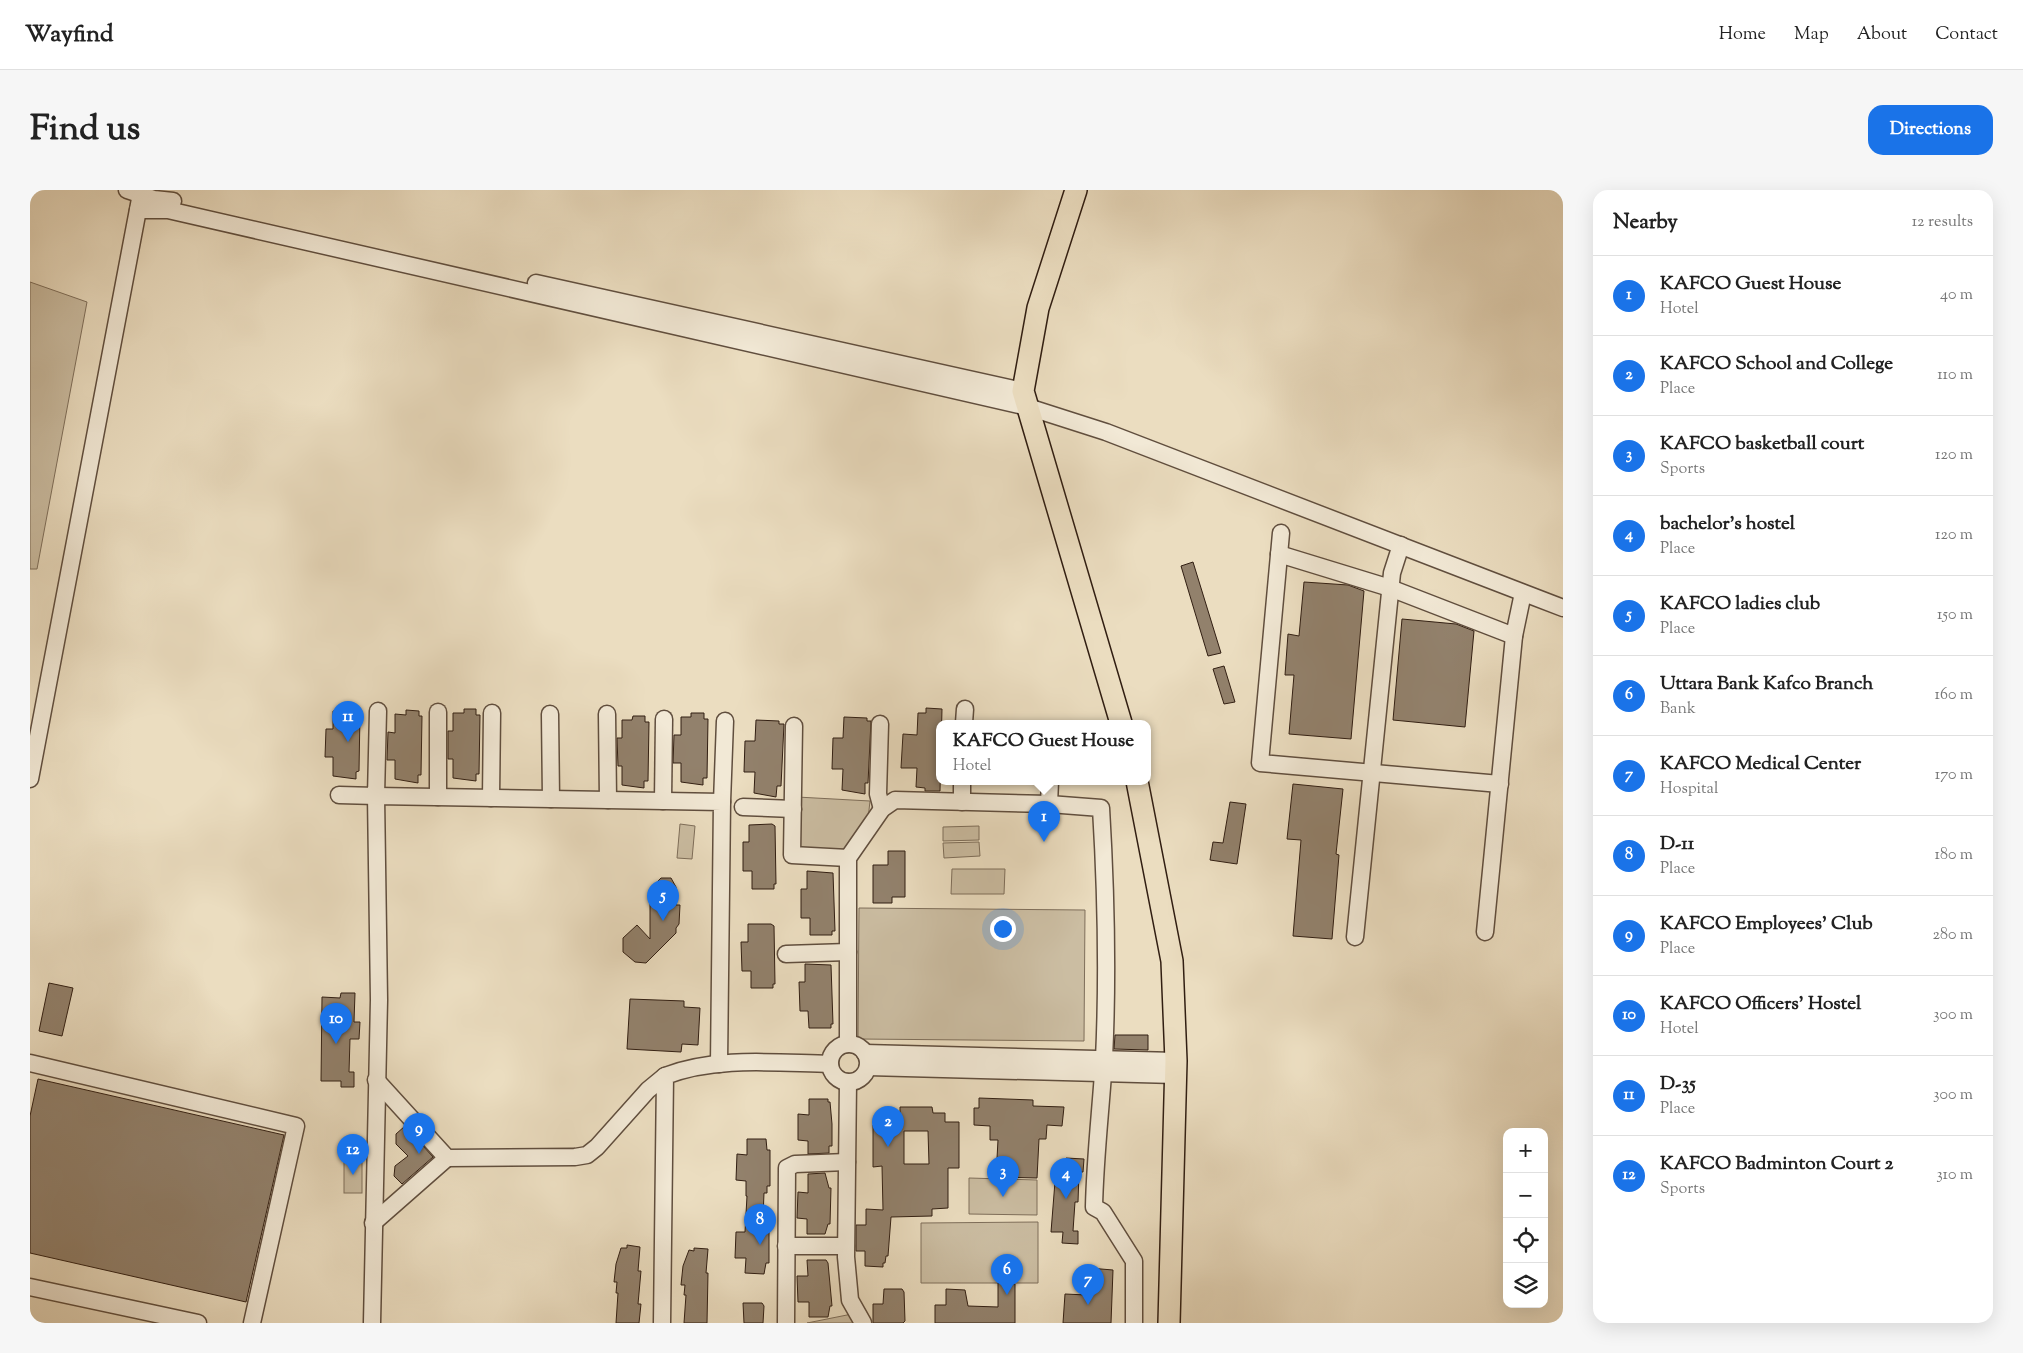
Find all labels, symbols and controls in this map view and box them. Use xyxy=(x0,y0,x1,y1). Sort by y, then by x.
text: Wayfind xyxy=(25,18,113,52)
text: Home xyxy=(1719,22,1766,48)
text: Map xyxy=(1794,22,1829,48)
text: About xyxy=(1857,22,1907,48)
text: Contact xyxy=(1935,22,1998,48)
text: Find us xyxy=(30,105,140,156)
button: Directions xyxy=(1868,105,1993,155)
text: Nearby xyxy=(1613,208,1678,238)
text: 12 results xyxy=(1912,211,1973,234)
text: KAFCO Guest House xyxy=(1660,271,1841,298)
text: 1 xyxy=(1626,284,1632,307)
text: 40 m xyxy=(1940,284,1973,307)
text: Hotel xyxy=(1660,298,1699,321)
text: KAFCO School and College xyxy=(1660,351,1893,378)
text: 2 xyxy=(1625,364,1633,387)
text: 110 m xyxy=(1937,364,1973,387)
text: Place xyxy=(1660,378,1695,401)
text: KAFCO basketball court xyxy=(1660,431,1864,458)
text: 3 xyxy=(1626,444,1632,467)
text: 120 m xyxy=(1935,444,1973,467)
text: Sports xyxy=(1660,458,1705,481)
text: bachelor's hostel xyxy=(1660,511,1795,538)
text: 4 xyxy=(1625,524,1633,547)
text: 120 m xyxy=(1935,524,1973,547)
text: Place xyxy=(1660,538,1695,561)
text: KAFCO ladies club xyxy=(1660,591,1820,618)
text: 5 xyxy=(1626,604,1632,627)
text: 150 m xyxy=(1937,604,1973,627)
text: Place xyxy=(1660,618,1695,641)
text: Uttara Bank Kafco Branch xyxy=(1660,671,1874,698)
text: 6 xyxy=(1625,684,1633,707)
text: 160 m xyxy=(1935,684,1973,707)
text: Bank xyxy=(1660,698,1696,721)
pin: 11 xyxy=(332,701,364,742)
popup xyxy=(936,720,1151,785)
text: KAFCO Guest House xyxy=(953,728,1134,755)
text: KAFCO Medical Center xyxy=(1660,751,1861,778)
text: Hotel xyxy=(953,755,991,778)
text: 7 xyxy=(1625,764,1633,787)
text: 170 m xyxy=(1935,764,1973,787)
text: Hospital xyxy=(1660,778,1718,801)
pin: 1 xyxy=(1028,801,1060,842)
text: D-11 xyxy=(1660,831,1694,858)
text: 8 xyxy=(1625,844,1633,867)
text: 180 m xyxy=(1934,844,1973,867)
text: Place xyxy=(1660,858,1695,881)
pin: 5 xyxy=(647,880,679,921)
text: KAFCO Employees' Club xyxy=(1660,911,1873,938)
your location xyxy=(990,916,1016,942)
text: 9 xyxy=(1625,924,1633,947)
text: 280 m xyxy=(1932,924,1973,947)
text: Place xyxy=(1660,938,1695,961)
text: KAFCO Officers' Hostel xyxy=(1660,991,1861,1018)
pin: 10 xyxy=(320,1003,352,1044)
text: 10 xyxy=(1622,1004,1636,1027)
text: 300 m xyxy=(1933,1004,1973,1027)
text: Hotel xyxy=(1660,1018,1699,1041)
text: D-35 xyxy=(1660,1071,1696,1098)
text: 11 xyxy=(1624,1084,1634,1107)
text: 300 m xyxy=(1933,1084,1973,1107)
text: Place xyxy=(1660,1098,1695,1121)
pin: 2 xyxy=(872,1106,904,1147)
pin: 9 xyxy=(403,1113,435,1154)
map controls xyxy=(1503,1128,1548,1308)
button: + xyxy=(1503,1128,1548,1173)
pin: 12 xyxy=(337,1134,369,1175)
text: KAFCO Badminton Court 2 xyxy=(1660,1151,1894,1178)
pin: 3 xyxy=(987,1156,1019,1197)
pin: 4 xyxy=(1050,1158,1082,1199)
text: 12 xyxy=(1623,1164,1635,1187)
text: 310 m xyxy=(1936,1164,1973,1187)
button: − xyxy=(1503,1173,1548,1218)
text: Sports xyxy=(1660,1178,1705,1201)
pin: 8 xyxy=(744,1204,776,1245)
button: locate xyxy=(1503,1218,1548,1263)
pin: 6 xyxy=(991,1254,1023,1295)
button: layers xyxy=(1503,1263,1548,1308)
pin: 7 xyxy=(1072,1264,1104,1305)

